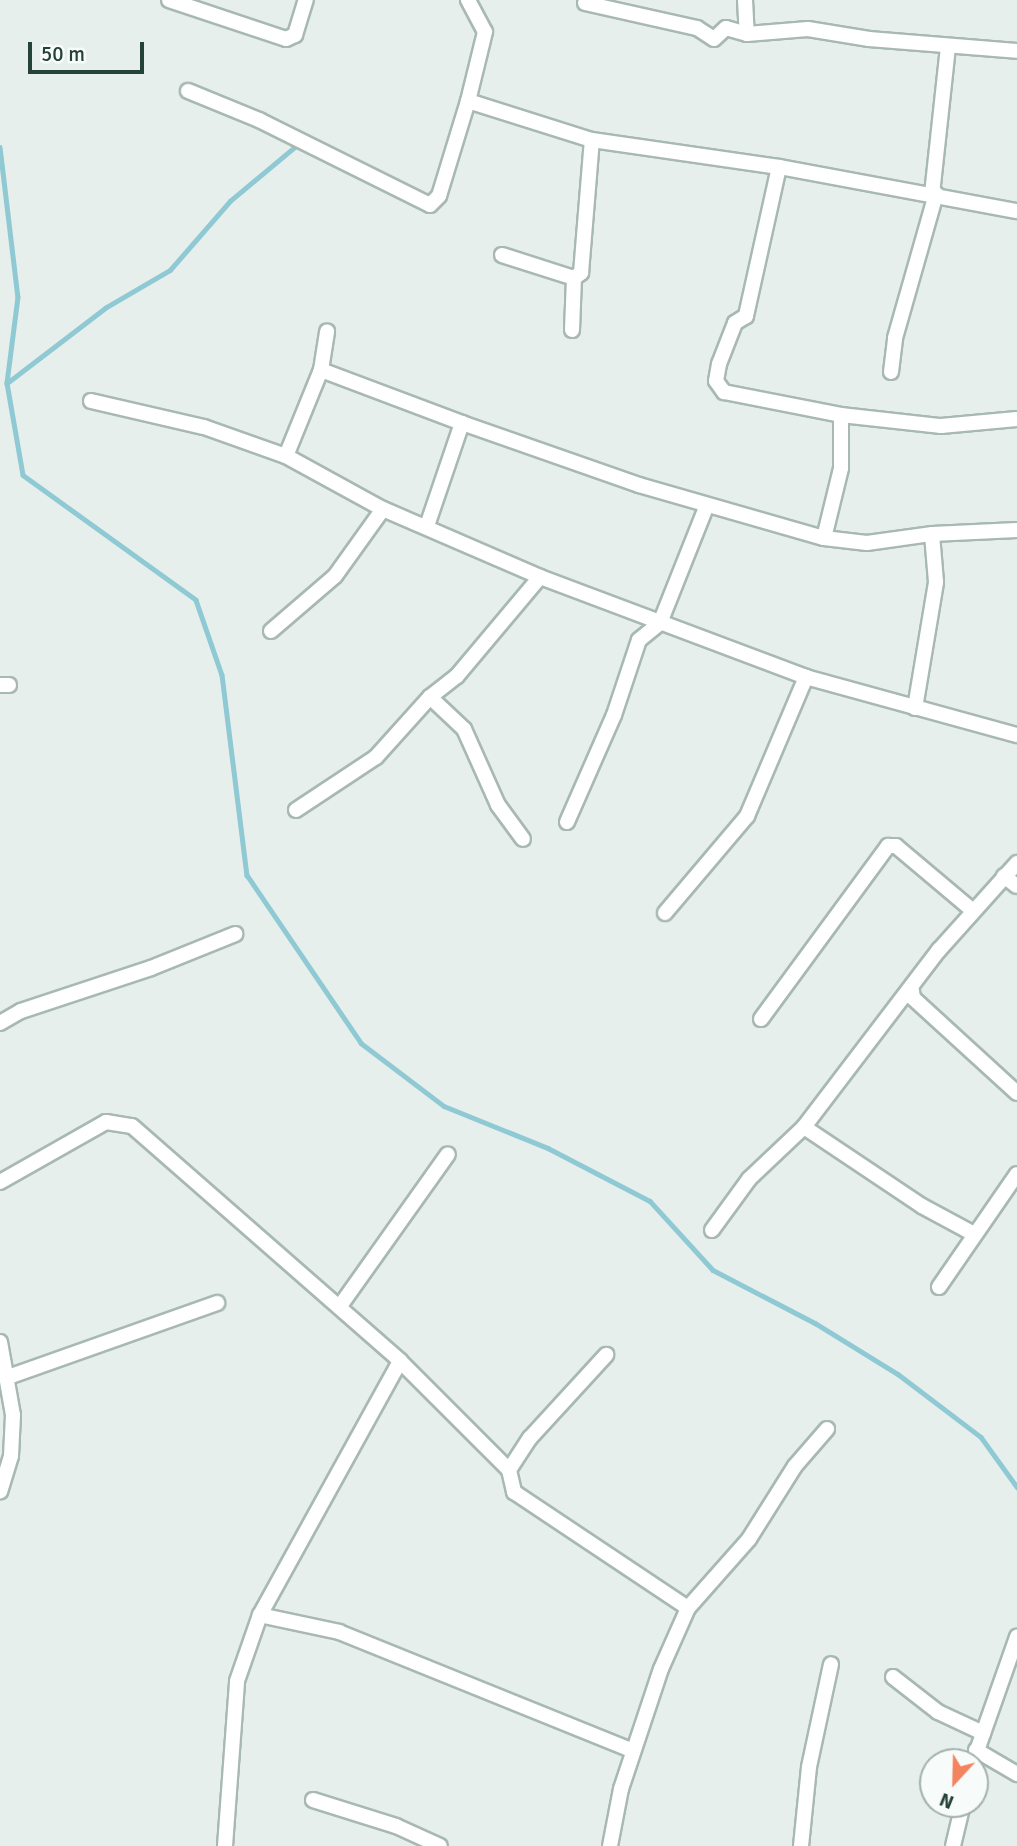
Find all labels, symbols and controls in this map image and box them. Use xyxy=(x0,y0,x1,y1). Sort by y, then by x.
scale bar xyxy=(32,28,147,72)
text: 50 m xyxy=(41,41,85,67)
north arrow xyxy=(919,1748,989,1818)
text: N xyxy=(936,1787,958,1814)

